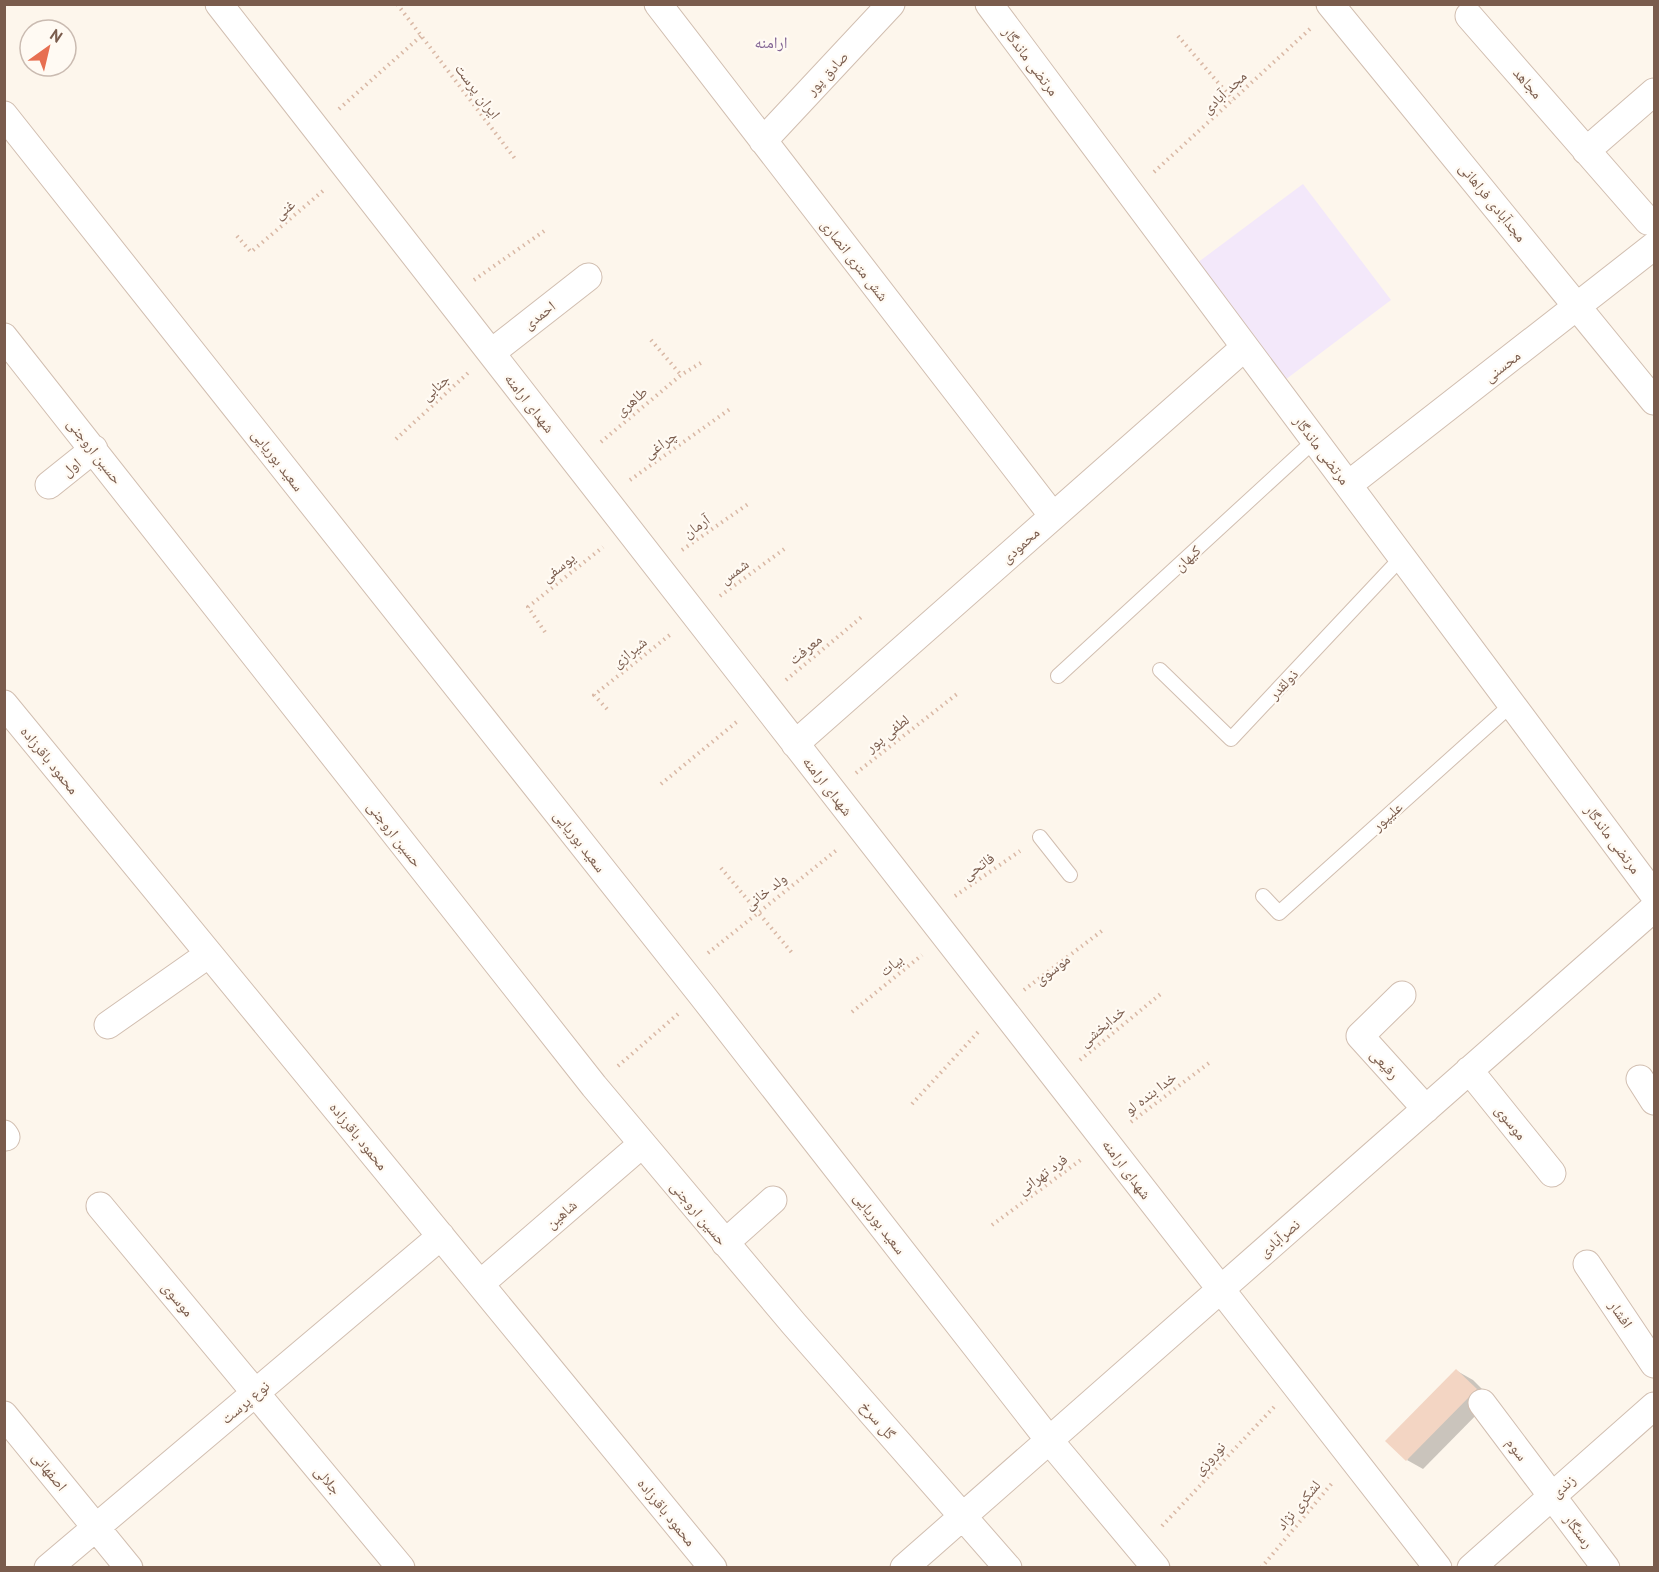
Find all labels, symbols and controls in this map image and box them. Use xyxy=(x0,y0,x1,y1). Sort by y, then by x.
north arrow xyxy=(18,18,78,78)
street label: مرتضی ماندگار xyxy=(997,22,1063,100)
text: N xyxy=(46,24,66,47)
district label: ارامنه xyxy=(755,32,788,52)
street label: صادق پور xyxy=(801,47,853,100)
street label: ایران پرست xyxy=(450,60,505,123)
street label: مجاهد xyxy=(1509,63,1547,103)
street label: مجد آبادی xyxy=(1197,66,1251,118)
street label: مجدآبادی فراهانی xyxy=(1454,158,1531,246)
street label: غنی xyxy=(269,194,300,224)
street label: شش متری انصاری xyxy=(816,215,893,306)
street label: احمدی xyxy=(519,297,560,334)
street label: محسنی xyxy=(1480,346,1525,387)
street label: جنابی xyxy=(417,369,454,406)
street label: شهدای ارامنه xyxy=(500,369,559,437)
street label: طاهری xyxy=(611,382,652,421)
street label: مرتضی ماندگار xyxy=(1288,411,1354,489)
street label: حسین اروجنی xyxy=(63,414,127,489)
street label: سعید بوریایی xyxy=(247,425,308,496)
street label: چراغی xyxy=(639,425,682,463)
street label: اول xyxy=(57,453,85,481)
street label: آرمان xyxy=(679,509,715,543)
street label: محمودی xyxy=(997,523,1044,568)
street label: کیهان xyxy=(1170,541,1205,576)
street label: یوسفی xyxy=(537,548,580,587)
street label: شمس xyxy=(716,554,753,589)
street label: معرفت xyxy=(784,630,826,668)
street label: شیرازی xyxy=(607,632,651,673)
street label: ذولقدر xyxy=(1263,665,1302,704)
street label: لطفی پور xyxy=(860,710,913,757)
street label: محمود باقرزاده xyxy=(17,722,83,798)
street label: شهدای ارامنه xyxy=(798,752,857,820)
street label: حسین اروجنی xyxy=(363,797,427,872)
street label: علیپور xyxy=(1367,797,1407,835)
street label: مرتضی ماندگار xyxy=(1579,800,1645,878)
street label: سعید بوریایی xyxy=(549,806,610,877)
street label: فاتحی xyxy=(958,848,999,885)
street label: ولد خانی xyxy=(740,868,791,914)
street label: موسوی xyxy=(1030,949,1074,989)
street label: بیات xyxy=(875,950,907,980)
street label: خدابخشی xyxy=(1075,1001,1130,1052)
street label: رفیعی xyxy=(1366,1045,1404,1084)
street label: خدا بنده لو xyxy=(1120,1067,1180,1119)
street label: محمود باقرزاده xyxy=(326,1098,392,1174)
street label: موسوی xyxy=(1490,1100,1531,1144)
street label: شهدای ارامنه xyxy=(1097,1135,1156,1204)
street label: فرد تهرانی xyxy=(1013,1149,1071,1199)
street label: حسین اروجنی xyxy=(666,1177,732,1250)
street label: سعید بوریایی xyxy=(849,1188,910,1259)
street label: شاهین xyxy=(541,1195,581,1234)
street label: نصرآبادی xyxy=(1254,1215,1304,1262)
street label: موسوی xyxy=(157,1278,198,1321)
street label: افشار xyxy=(1604,1296,1637,1332)
street label: نوع پرست xyxy=(217,1376,274,1429)
street label: گل سرخ xyxy=(855,1397,900,1444)
street label: سوم xyxy=(1501,1434,1532,1465)
street label: نوروزی xyxy=(1189,1437,1230,1479)
street label: اصفهانی xyxy=(28,1447,72,1495)
street label: جلالی xyxy=(310,1462,346,1499)
street label: زندی xyxy=(1547,1470,1580,1503)
street label: محمود باقرزاده xyxy=(634,1474,700,1550)
street label: لشکری نژاد xyxy=(1272,1476,1325,1534)
street label: رستگار xyxy=(1560,1509,1598,1552)

